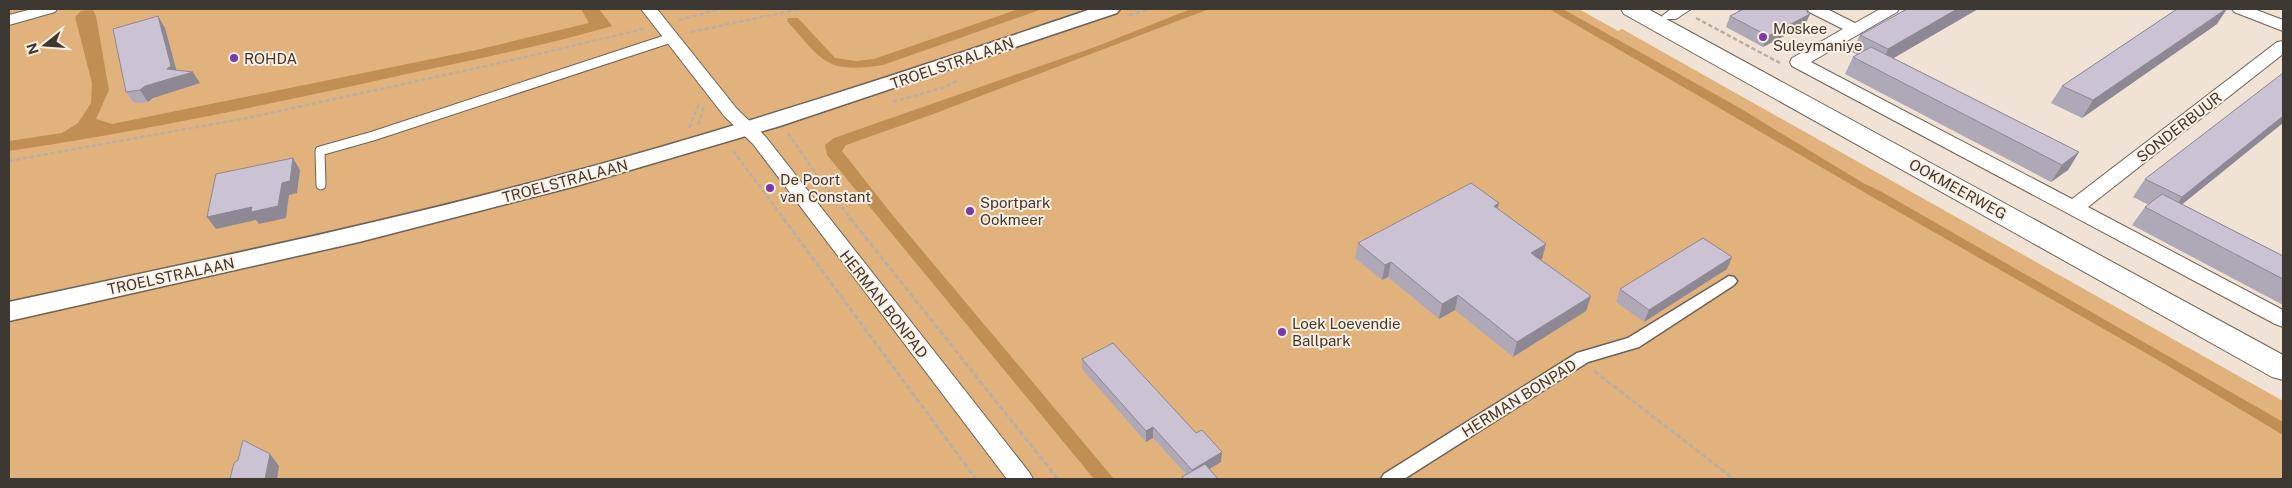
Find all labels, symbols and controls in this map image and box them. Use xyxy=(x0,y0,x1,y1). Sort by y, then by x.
north arrow xyxy=(20,20,70,70)
place label: Moskee Suleymaniye xyxy=(1773,20,1862,54)
marker: Moskee Suleymaniye xyxy=(1757,31,1769,43)
street label: TROELSTRALAAN xyxy=(888,34,1016,92)
text: N xyxy=(23,41,42,56)
place label: ROHDA xyxy=(244,50,297,67)
marker: ROHDA xyxy=(228,52,240,64)
street label: SONDERBUUR xyxy=(2133,88,2225,166)
street label: OOKMEERWEG xyxy=(1906,155,2010,223)
street label: TROELSTRALAAN xyxy=(500,156,630,206)
place label: De Poort van Constant xyxy=(780,171,871,205)
marker: De Poort van Constant xyxy=(764,182,776,194)
place label: Sportpark Ookmeer xyxy=(980,194,1050,228)
marker: Sportpark Ookmeer xyxy=(964,205,976,217)
street label: HERMAN BONPAD xyxy=(837,247,931,361)
street label: TROELSTRALAAN xyxy=(106,254,236,298)
place label: Loek Loevendie Ballpark xyxy=(1292,315,1400,349)
marker: Loek Loevendie Ballpark xyxy=(1276,326,1288,338)
street label: HERMAN BONPAD xyxy=(1459,356,1579,440)

